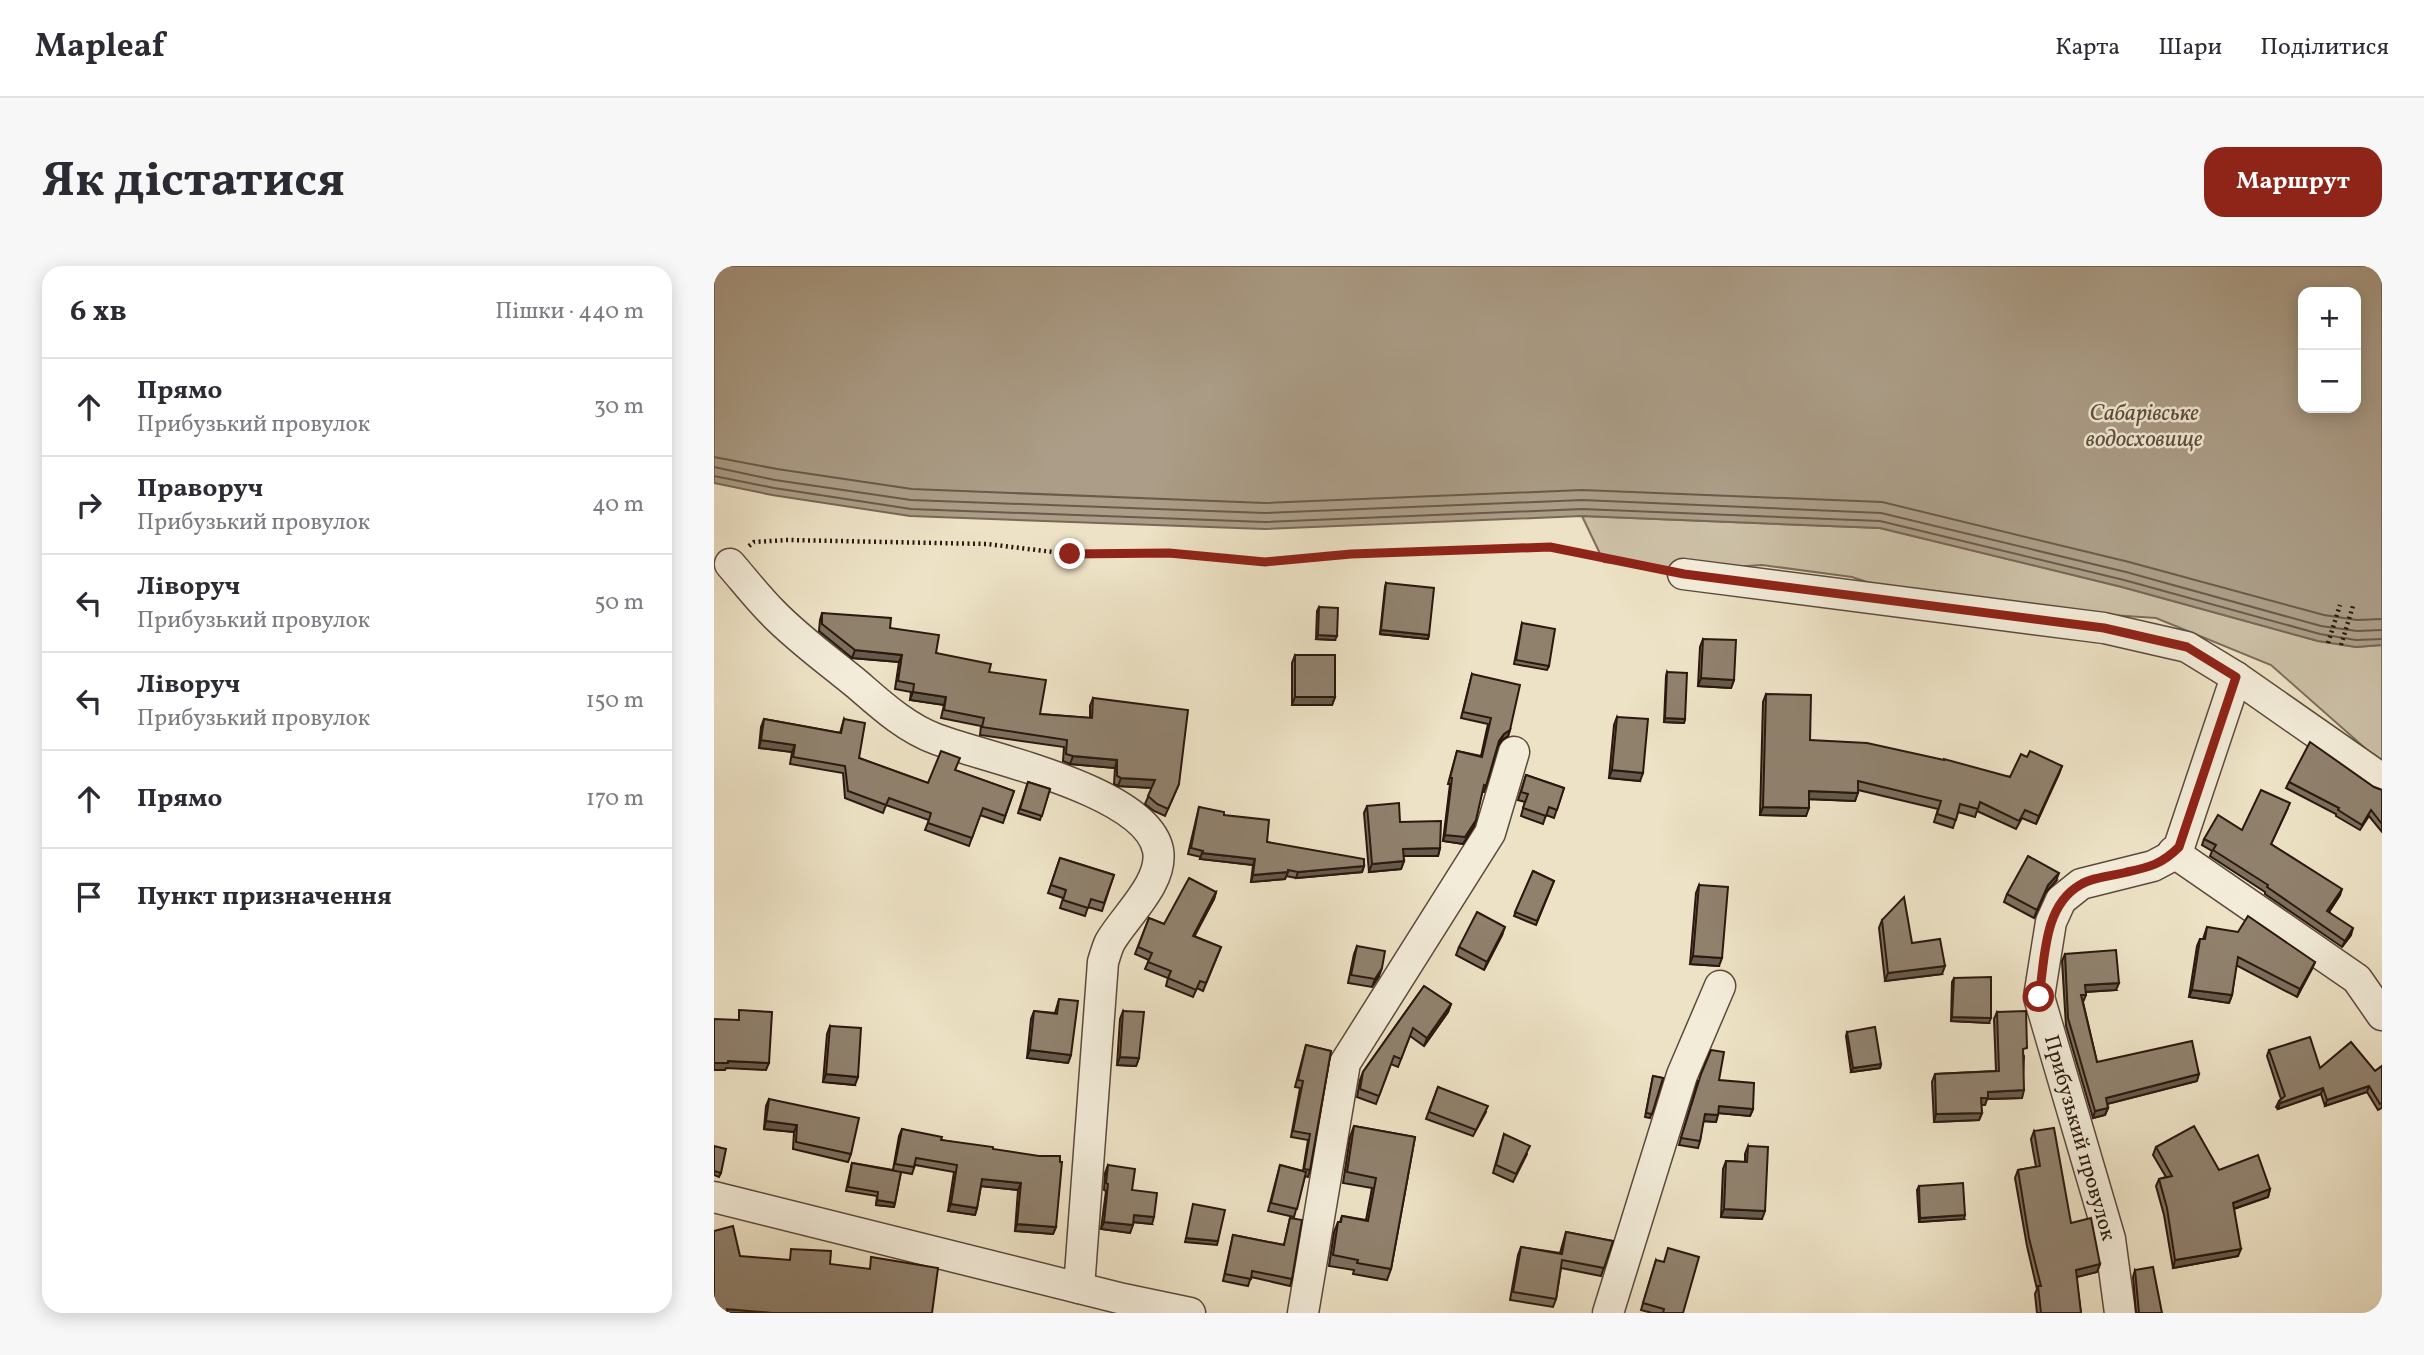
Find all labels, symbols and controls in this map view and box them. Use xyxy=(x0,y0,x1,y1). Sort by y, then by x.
text: Mapleaf xyxy=(35,25,165,71)
text: Карта xyxy=(2055,31,2120,65)
text: Шари xyxy=(2158,31,2222,65)
text: Поділитися xyxy=(2260,31,2389,65)
button: Маршрут xyxy=(2204,147,2382,217)
text: Як дістатися xyxy=(42,148,345,217)
map controls xyxy=(2298,287,2361,413)
button: + xyxy=(2298,287,2361,350)
text: 6 хв xyxy=(70,291,127,333)
text: Пішки · 440 m xyxy=(495,296,644,328)
button: − xyxy=(2298,350,2361,413)
text: Прямо xyxy=(137,373,222,409)
icon: ahead xyxy=(70,388,108,426)
text: 30 m xyxy=(594,391,644,423)
water label: Сабарівське водосховище xyxy=(2086,398,2203,456)
text: Прибузький провулок xyxy=(137,409,370,441)
text: Праворуч xyxy=(137,471,263,507)
icon: right xyxy=(70,486,108,524)
text: 40 m xyxy=(592,489,644,521)
text: Прибузький провулок xyxy=(137,507,370,539)
route end xyxy=(1054,538,1085,569)
text: Ліворуч xyxy=(137,569,240,605)
icon: left xyxy=(70,584,108,622)
text: 50 m xyxy=(595,587,644,619)
text: Прибузький провулок xyxy=(137,605,370,637)
text: Ліворуч xyxy=(137,667,240,703)
icon: left xyxy=(70,682,108,720)
text: 150 m xyxy=(586,685,644,717)
text: Прибузький провулок xyxy=(137,703,370,735)
icon: ahead xyxy=(70,780,108,818)
text: Прямо xyxy=(137,781,222,817)
text: 170 m xyxy=(586,783,644,815)
icon: arrive xyxy=(70,878,108,916)
text: Пункт призначення xyxy=(137,879,392,915)
route start xyxy=(2023,981,2054,1012)
street label: Прибузький провулок xyxy=(2036,1032,2122,1244)

